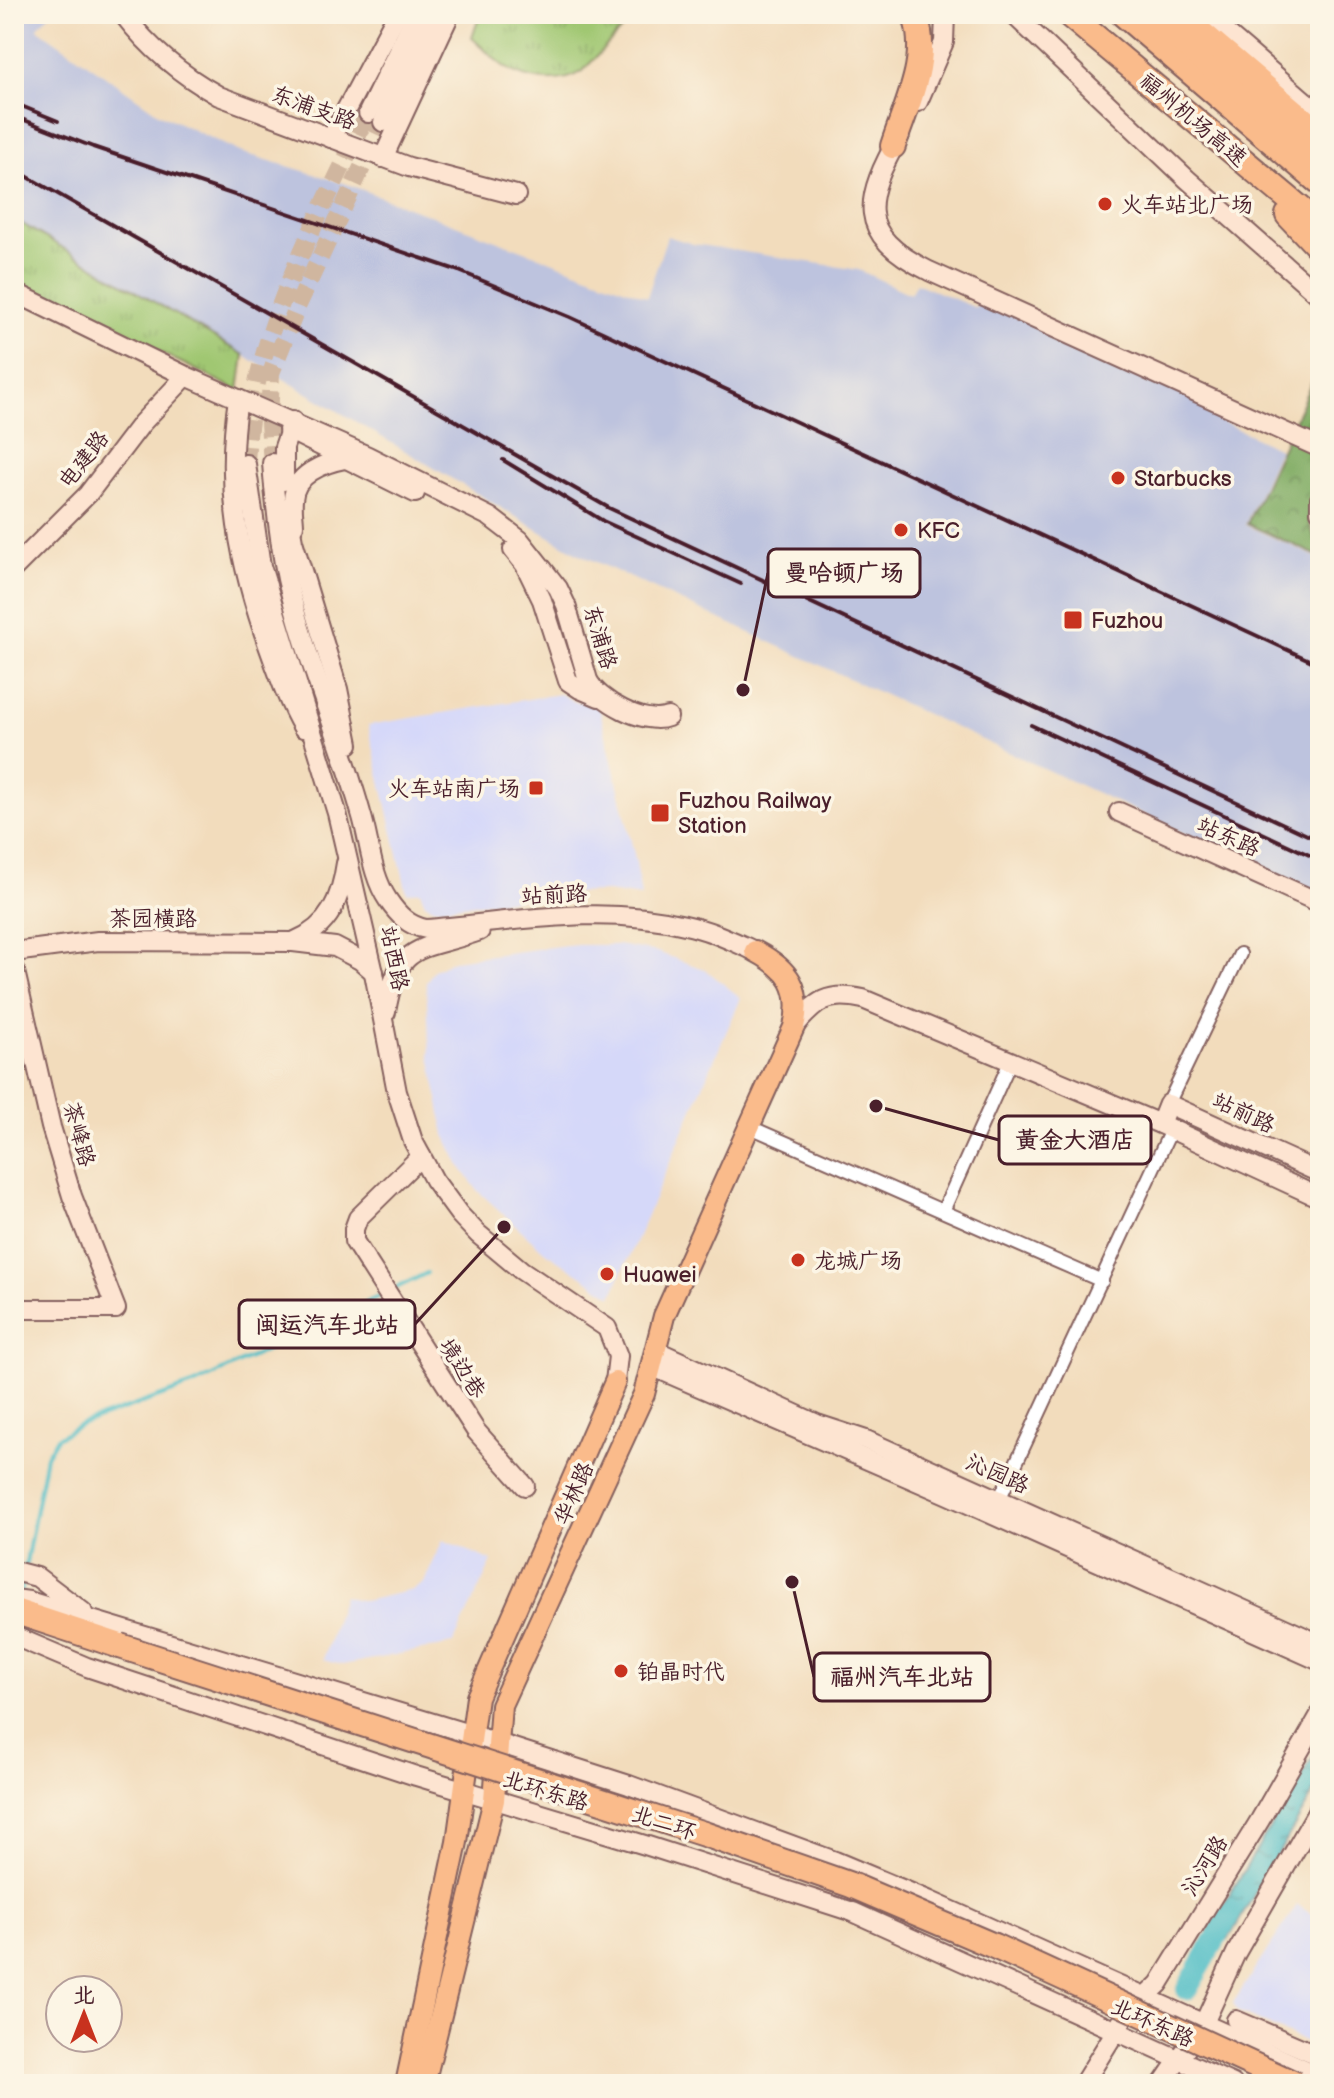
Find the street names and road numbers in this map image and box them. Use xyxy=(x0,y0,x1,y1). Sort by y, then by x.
street label: 福州机场高速 xyxy=(1134,67,1252,173)
street label: 东浦支路 xyxy=(268,81,359,136)
street label: 电建路 xyxy=(53,426,115,494)
street label: 东浦路 xyxy=(577,602,622,673)
street label: 站东路 xyxy=(1193,812,1264,863)
street label: 站前路 xyxy=(520,880,588,911)
street label: 茶园横路 xyxy=(109,906,197,933)
street label: 站西路 xyxy=(373,923,414,993)
street label: 站前路 xyxy=(1208,1087,1279,1140)
street label: 茶峰路 xyxy=(57,1099,100,1170)
street label: 境边巷 xyxy=(432,1334,491,1404)
street label: 沁园路 xyxy=(962,1449,1033,1500)
street label: 华林路 xyxy=(549,1458,600,1529)
street label: 北环东路 xyxy=(500,1766,592,1817)
street label: 北二环 xyxy=(628,1800,699,1846)
street label: 沁河路 xyxy=(1176,1831,1234,1901)
street label: 北环东路 xyxy=(1107,1993,1198,2054)

